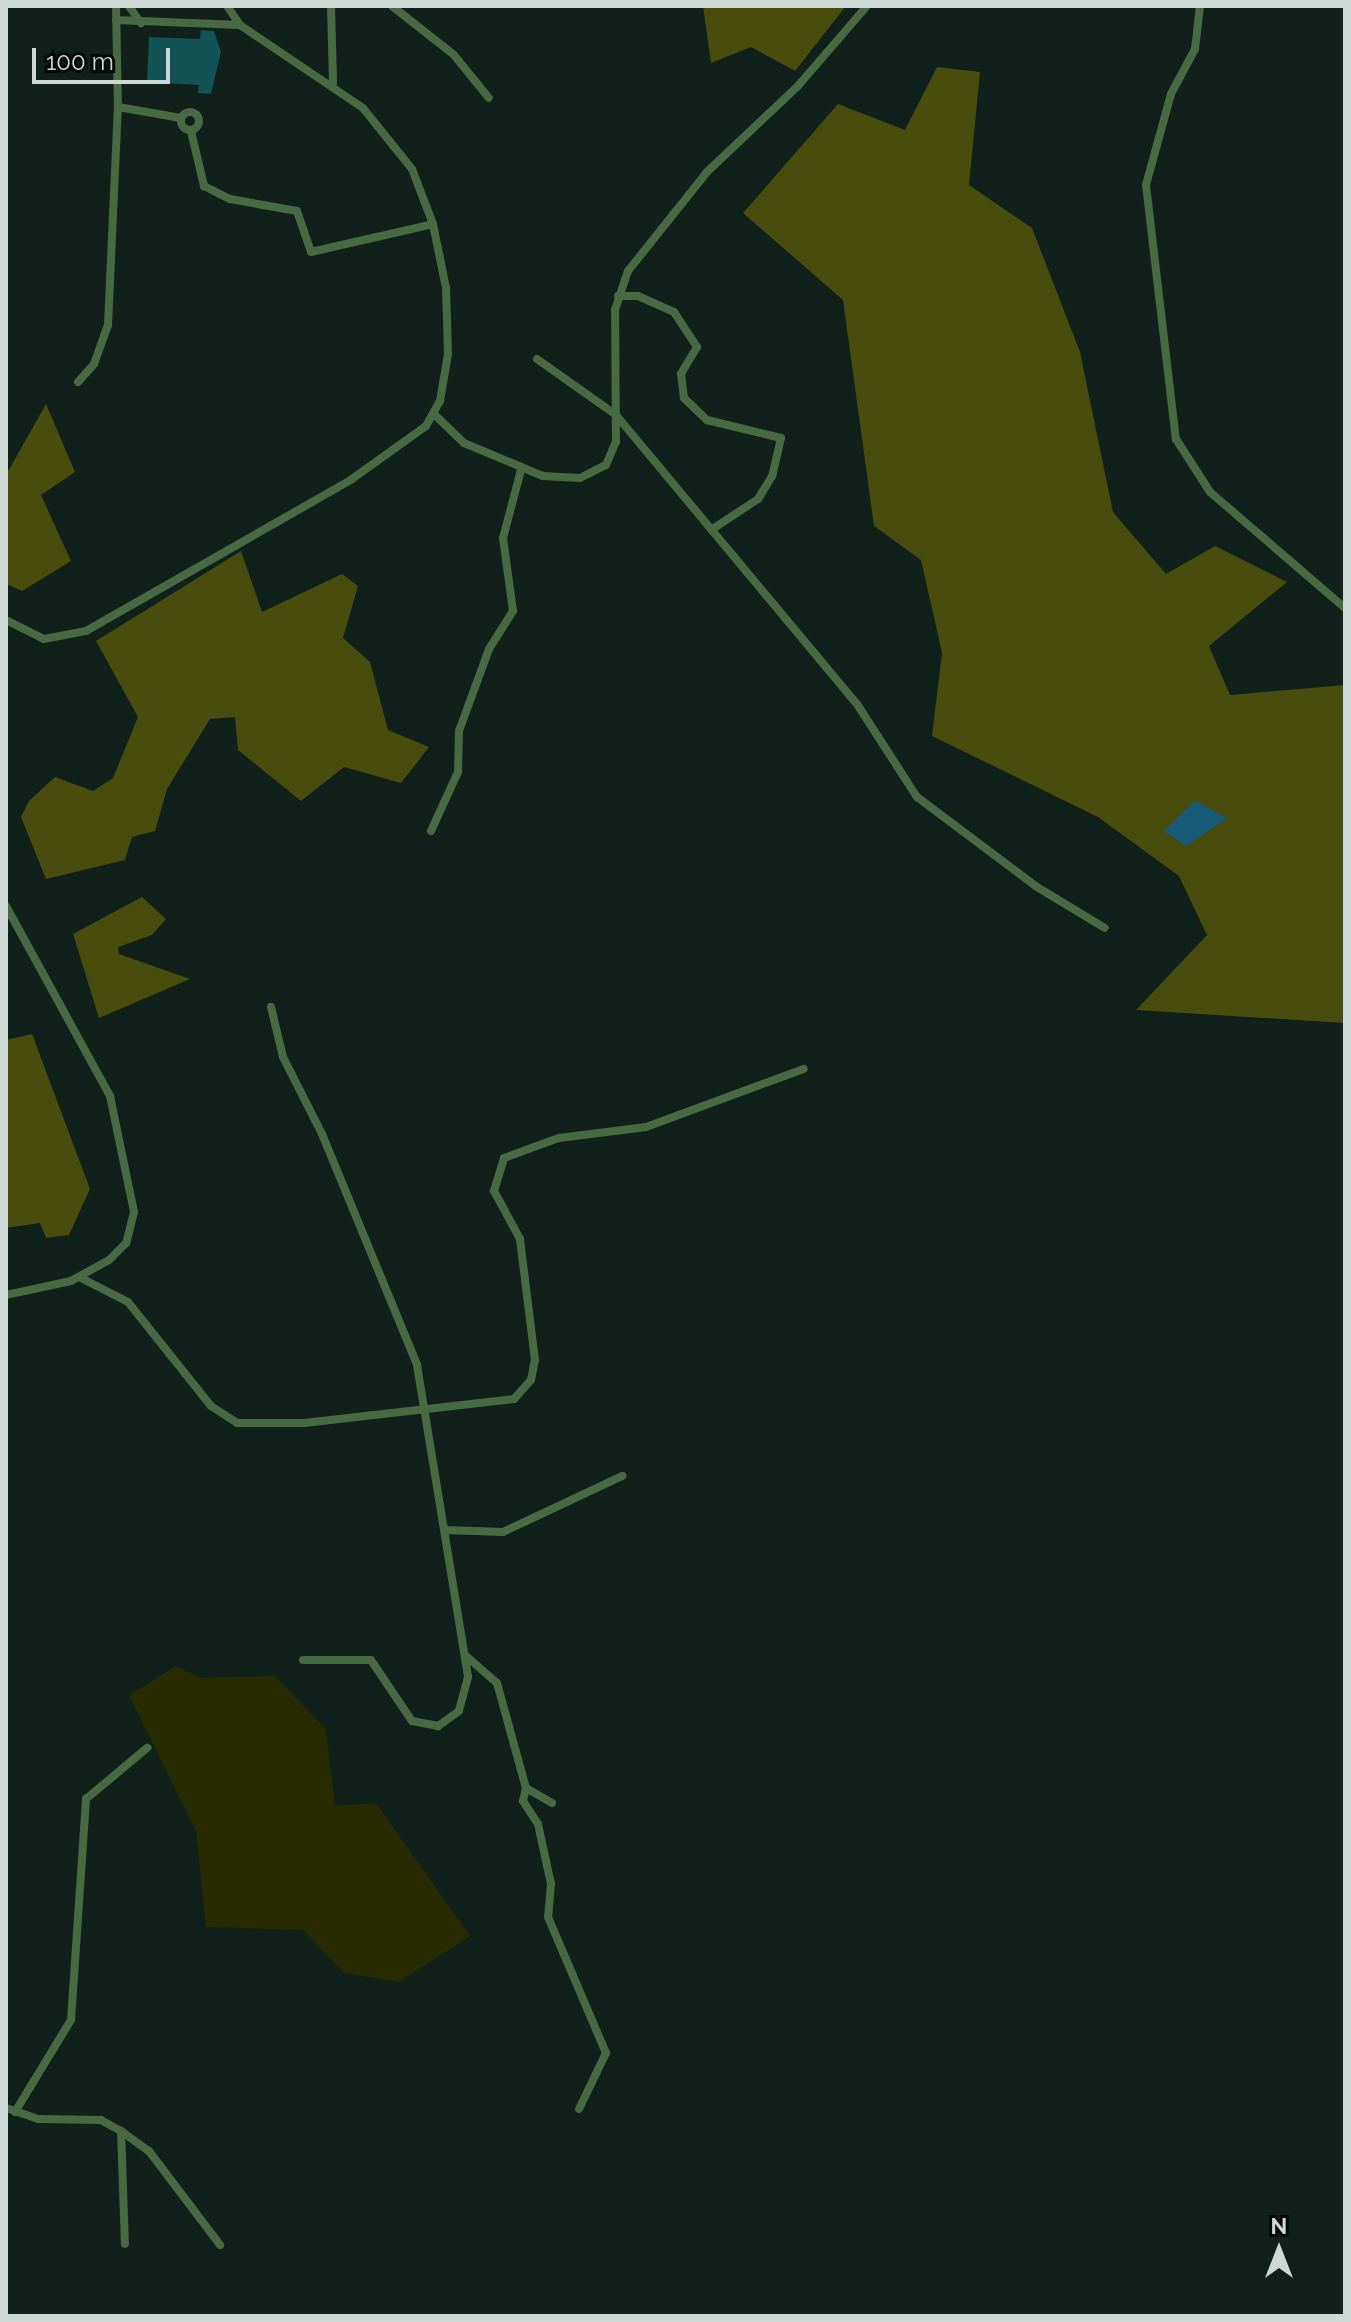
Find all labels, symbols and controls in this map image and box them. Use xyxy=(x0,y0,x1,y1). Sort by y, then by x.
scale bar xyxy=(36,32,174,82)
text: 100 m xyxy=(46,47,114,76)
north arrow xyxy=(1239,2210,1319,2290)
text: N xyxy=(1271,2213,1287,2239)

